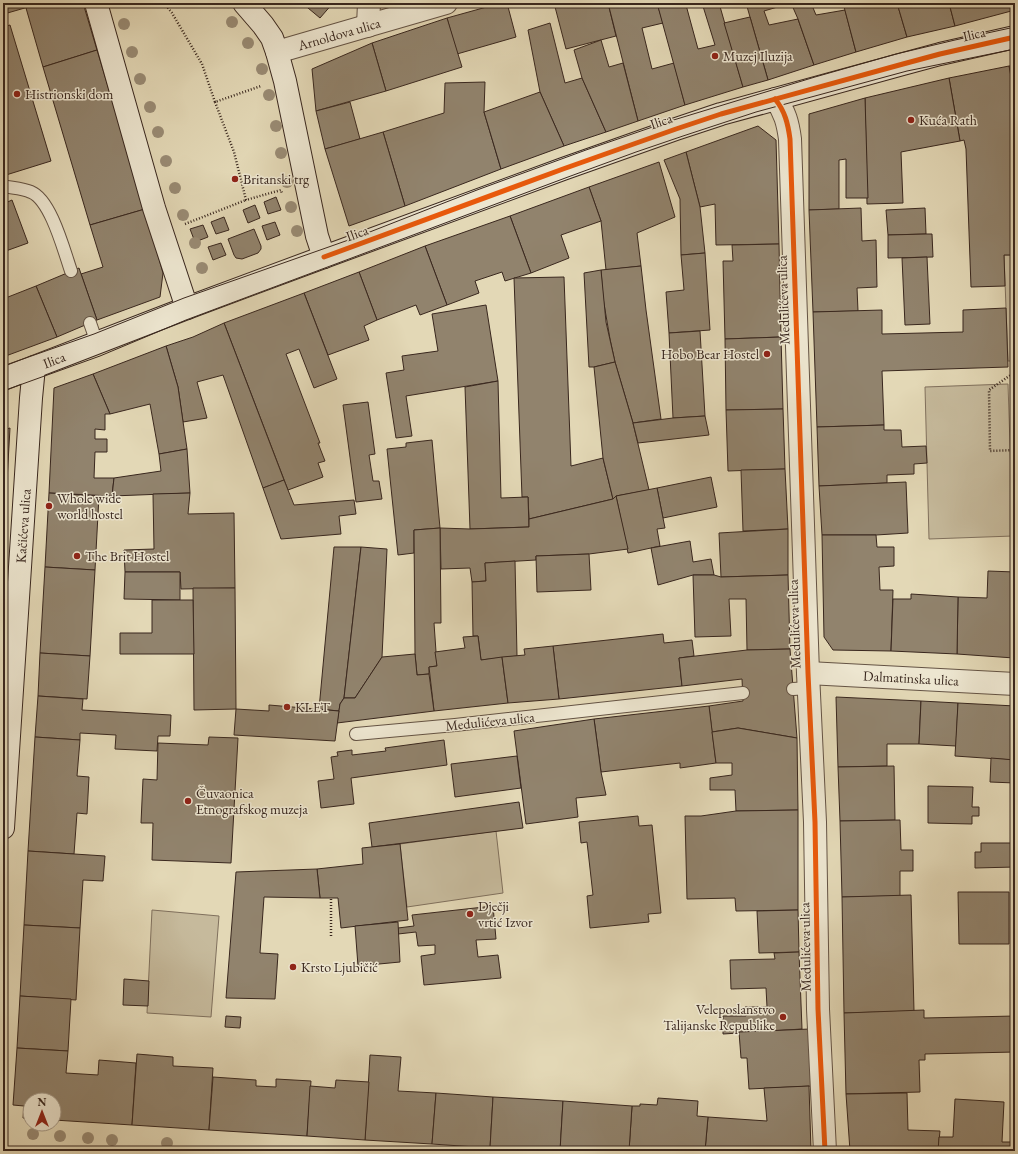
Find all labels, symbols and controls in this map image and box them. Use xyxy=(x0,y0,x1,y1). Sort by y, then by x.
street label: Arnoldova ulica xyxy=(295,13,383,55)
street label: Ilica xyxy=(961,23,987,45)
place label: Muzej Iluzija xyxy=(723,47,793,65)
marker: Muzej Iluzija xyxy=(710,51,720,61)
place label: Histrionski dom xyxy=(25,85,113,103)
marker: Histrionski dom xyxy=(12,89,22,99)
street label: Ilica xyxy=(647,109,675,133)
place label: Kuća Rath xyxy=(919,111,977,129)
marker: Kuća Rath xyxy=(906,115,916,125)
place label: Britanski trg xyxy=(243,170,310,188)
marker: Britanski trg xyxy=(230,174,240,184)
street label: Ilica xyxy=(343,221,371,245)
street label: Medulićeva ulica xyxy=(772,255,794,345)
place label: Hobo Bear Hostel xyxy=(661,345,760,363)
street label: Ilica xyxy=(40,347,68,372)
marker: Hobo Bear Hostel xyxy=(762,349,772,359)
street label: Kačićeva ulica xyxy=(11,488,35,564)
place label: Whole wide world hostel xyxy=(57,489,124,523)
marker: Whole wide world hostel xyxy=(44,501,54,511)
place label: The Brit Hostel xyxy=(85,547,170,565)
marker: The Brit Hostel xyxy=(72,551,82,561)
street label: Medulićeva ulica xyxy=(783,579,805,669)
street label: Dalmatinska ulica xyxy=(863,667,960,690)
place label: KLET xyxy=(295,698,331,716)
marker: KLET xyxy=(282,702,292,712)
street label: Medulićeva ulica xyxy=(445,707,536,735)
place label: Čuvaonica Etnografskog muzeja xyxy=(196,784,308,818)
marker: Čuvaonica Etnografskog muzeja xyxy=(183,796,193,806)
place label: Dječji vrtić Izvor xyxy=(478,897,533,931)
street label: Medulićeva ulica xyxy=(795,902,815,992)
marker: Dječji vrtić Izvor xyxy=(465,909,475,919)
place label: Krsto Ljubičić xyxy=(301,958,378,976)
marker: Krsto Ljubičić xyxy=(288,962,298,972)
place label: Veleposlanstvo Talijanske Republike xyxy=(663,1000,776,1034)
marker: Veleposlanstvo Talijanske Republike xyxy=(778,1012,788,1022)
north arrow xyxy=(22,1092,62,1132)
text: N xyxy=(38,1095,47,1109)

